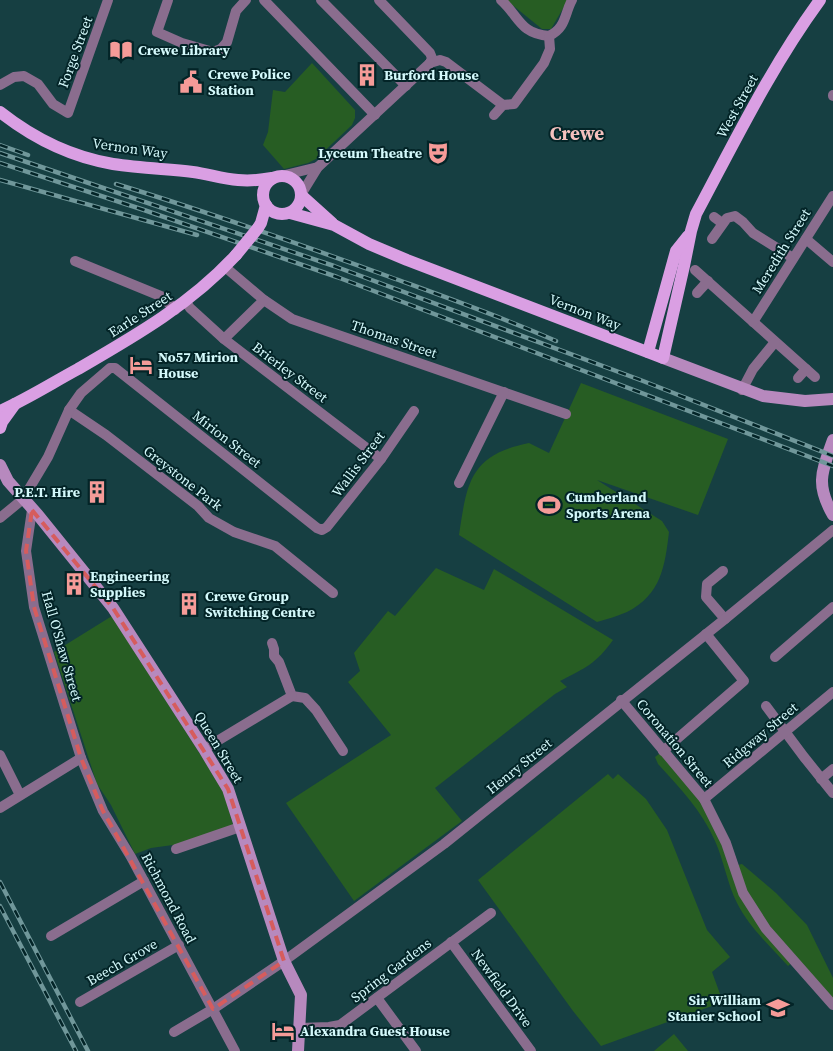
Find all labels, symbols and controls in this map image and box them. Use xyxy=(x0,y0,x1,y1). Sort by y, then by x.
street label: Forge Street xyxy=(53,13,97,91)
library icon: Crewe Library xyxy=(108,37,134,63)
place label: Crewe Library xyxy=(138,40,231,60)
building icon: Burford House xyxy=(354,62,380,88)
place label: Crewe Police Station xyxy=(208,64,291,100)
place label: Burford House xyxy=(384,65,479,85)
public building icon: Crewe Police Station xyxy=(178,69,204,95)
street label: West Street xyxy=(711,70,763,141)
district label: Crewe xyxy=(550,120,604,146)
street label: Vernon Way xyxy=(91,133,170,163)
theatre icon: Lyceum Theatre xyxy=(425,140,451,166)
place label: Lyceum Theatre xyxy=(318,143,422,163)
street label: Meredith Street xyxy=(747,204,815,297)
street label: Earle Street xyxy=(104,286,176,342)
street label: Vernon Way xyxy=(546,289,625,335)
street label: Thomas Street xyxy=(348,315,440,363)
street label: Brierley Street xyxy=(248,337,332,407)
place label: No57 Mirion House xyxy=(158,347,239,383)
hotel icon: No57 Mirion House xyxy=(128,352,154,378)
street label: Mirion Street xyxy=(188,406,266,473)
street label: Wallis Street xyxy=(327,427,390,501)
street label: Greystone Park xyxy=(139,441,227,515)
building icon: P.E.T. Hire xyxy=(84,479,110,505)
place label: P.E.T. Hire xyxy=(14,482,80,502)
place label: Cumberland Sports Arena xyxy=(566,487,651,523)
sports icon: Cumberland Sports Arena xyxy=(536,492,562,518)
place label: Engineering Supplies xyxy=(90,566,170,602)
building icon: Engineering Supplies xyxy=(61,571,87,597)
place label: Crewe Group Switching Centre xyxy=(205,586,315,622)
street label: Hall O'Shaw Street xyxy=(37,589,87,704)
building icon: Crewe Group Switching Centre xyxy=(176,591,202,617)
street label: Coronation Street xyxy=(632,694,718,792)
street label: Ridgway Street xyxy=(718,697,802,772)
street label: Queen Street xyxy=(190,708,248,787)
street label: Henry Street xyxy=(482,733,556,799)
street label: Richmond Road xyxy=(137,849,201,947)
street label: Spring Gardens xyxy=(347,933,435,1007)
street label: Beech Grove xyxy=(83,934,161,990)
street label: Newfield Drive xyxy=(467,945,537,1031)
place label: Sir William Stanier School xyxy=(668,990,761,1026)
school or university icon: Sir William Stanier School xyxy=(765,995,791,1021)
hotel icon: Alexandra Guest House xyxy=(270,1018,296,1044)
place label: Alexandra Guest House xyxy=(300,1021,450,1041)

